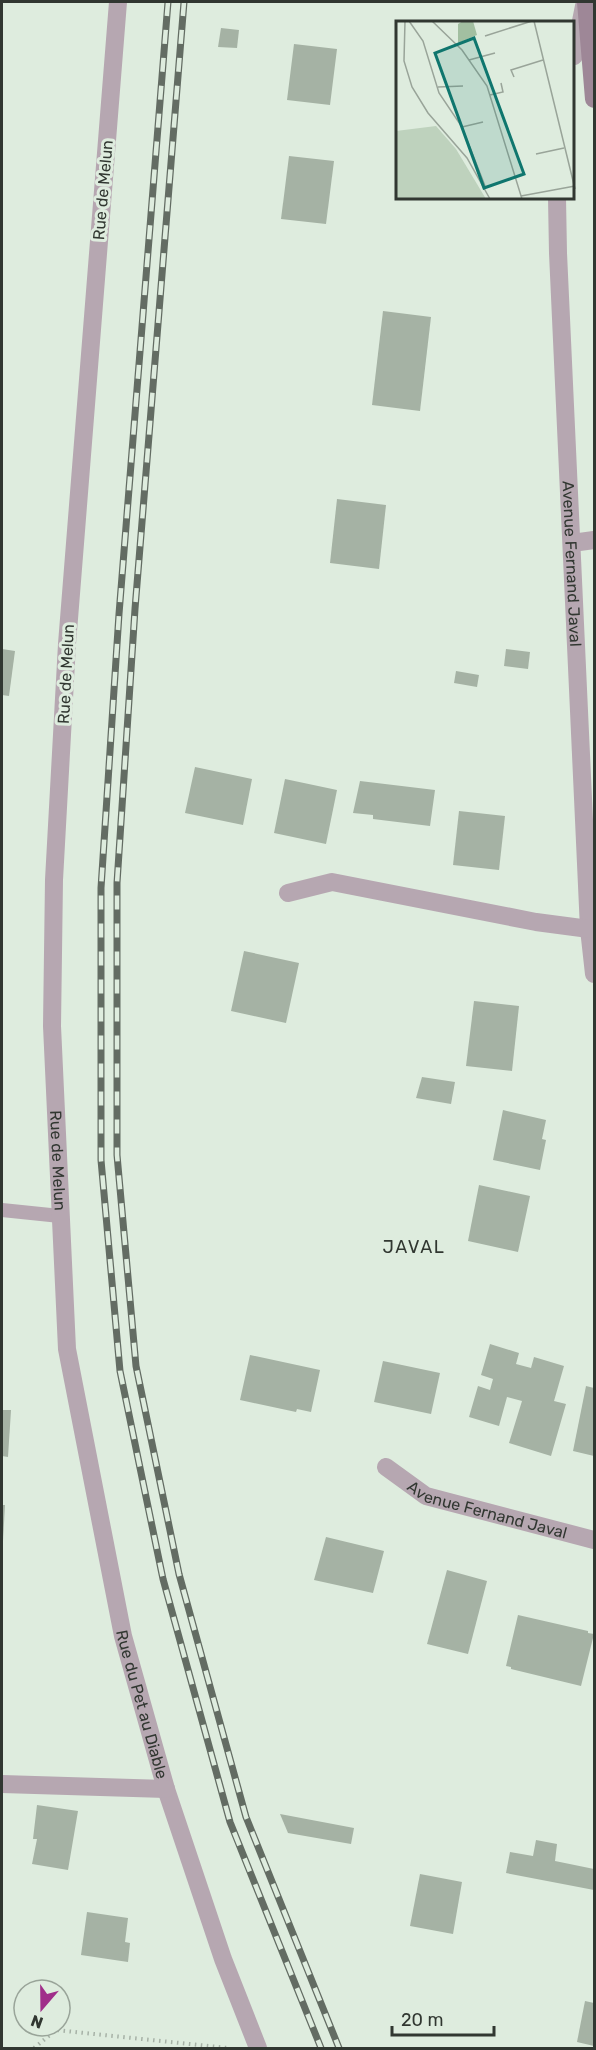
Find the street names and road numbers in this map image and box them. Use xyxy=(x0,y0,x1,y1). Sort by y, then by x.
street label: Rue de Melun xyxy=(89,139,117,241)
street label: Avenue Fernand Javal xyxy=(559,480,586,647)
street label: Rue de Melun xyxy=(54,623,78,725)
street label: Rue de Melun xyxy=(46,1110,70,1211)
street label: Avenue Fernand Javal xyxy=(404,1476,569,1542)
street label: Rue du Pet au Diable xyxy=(113,1628,172,1781)

